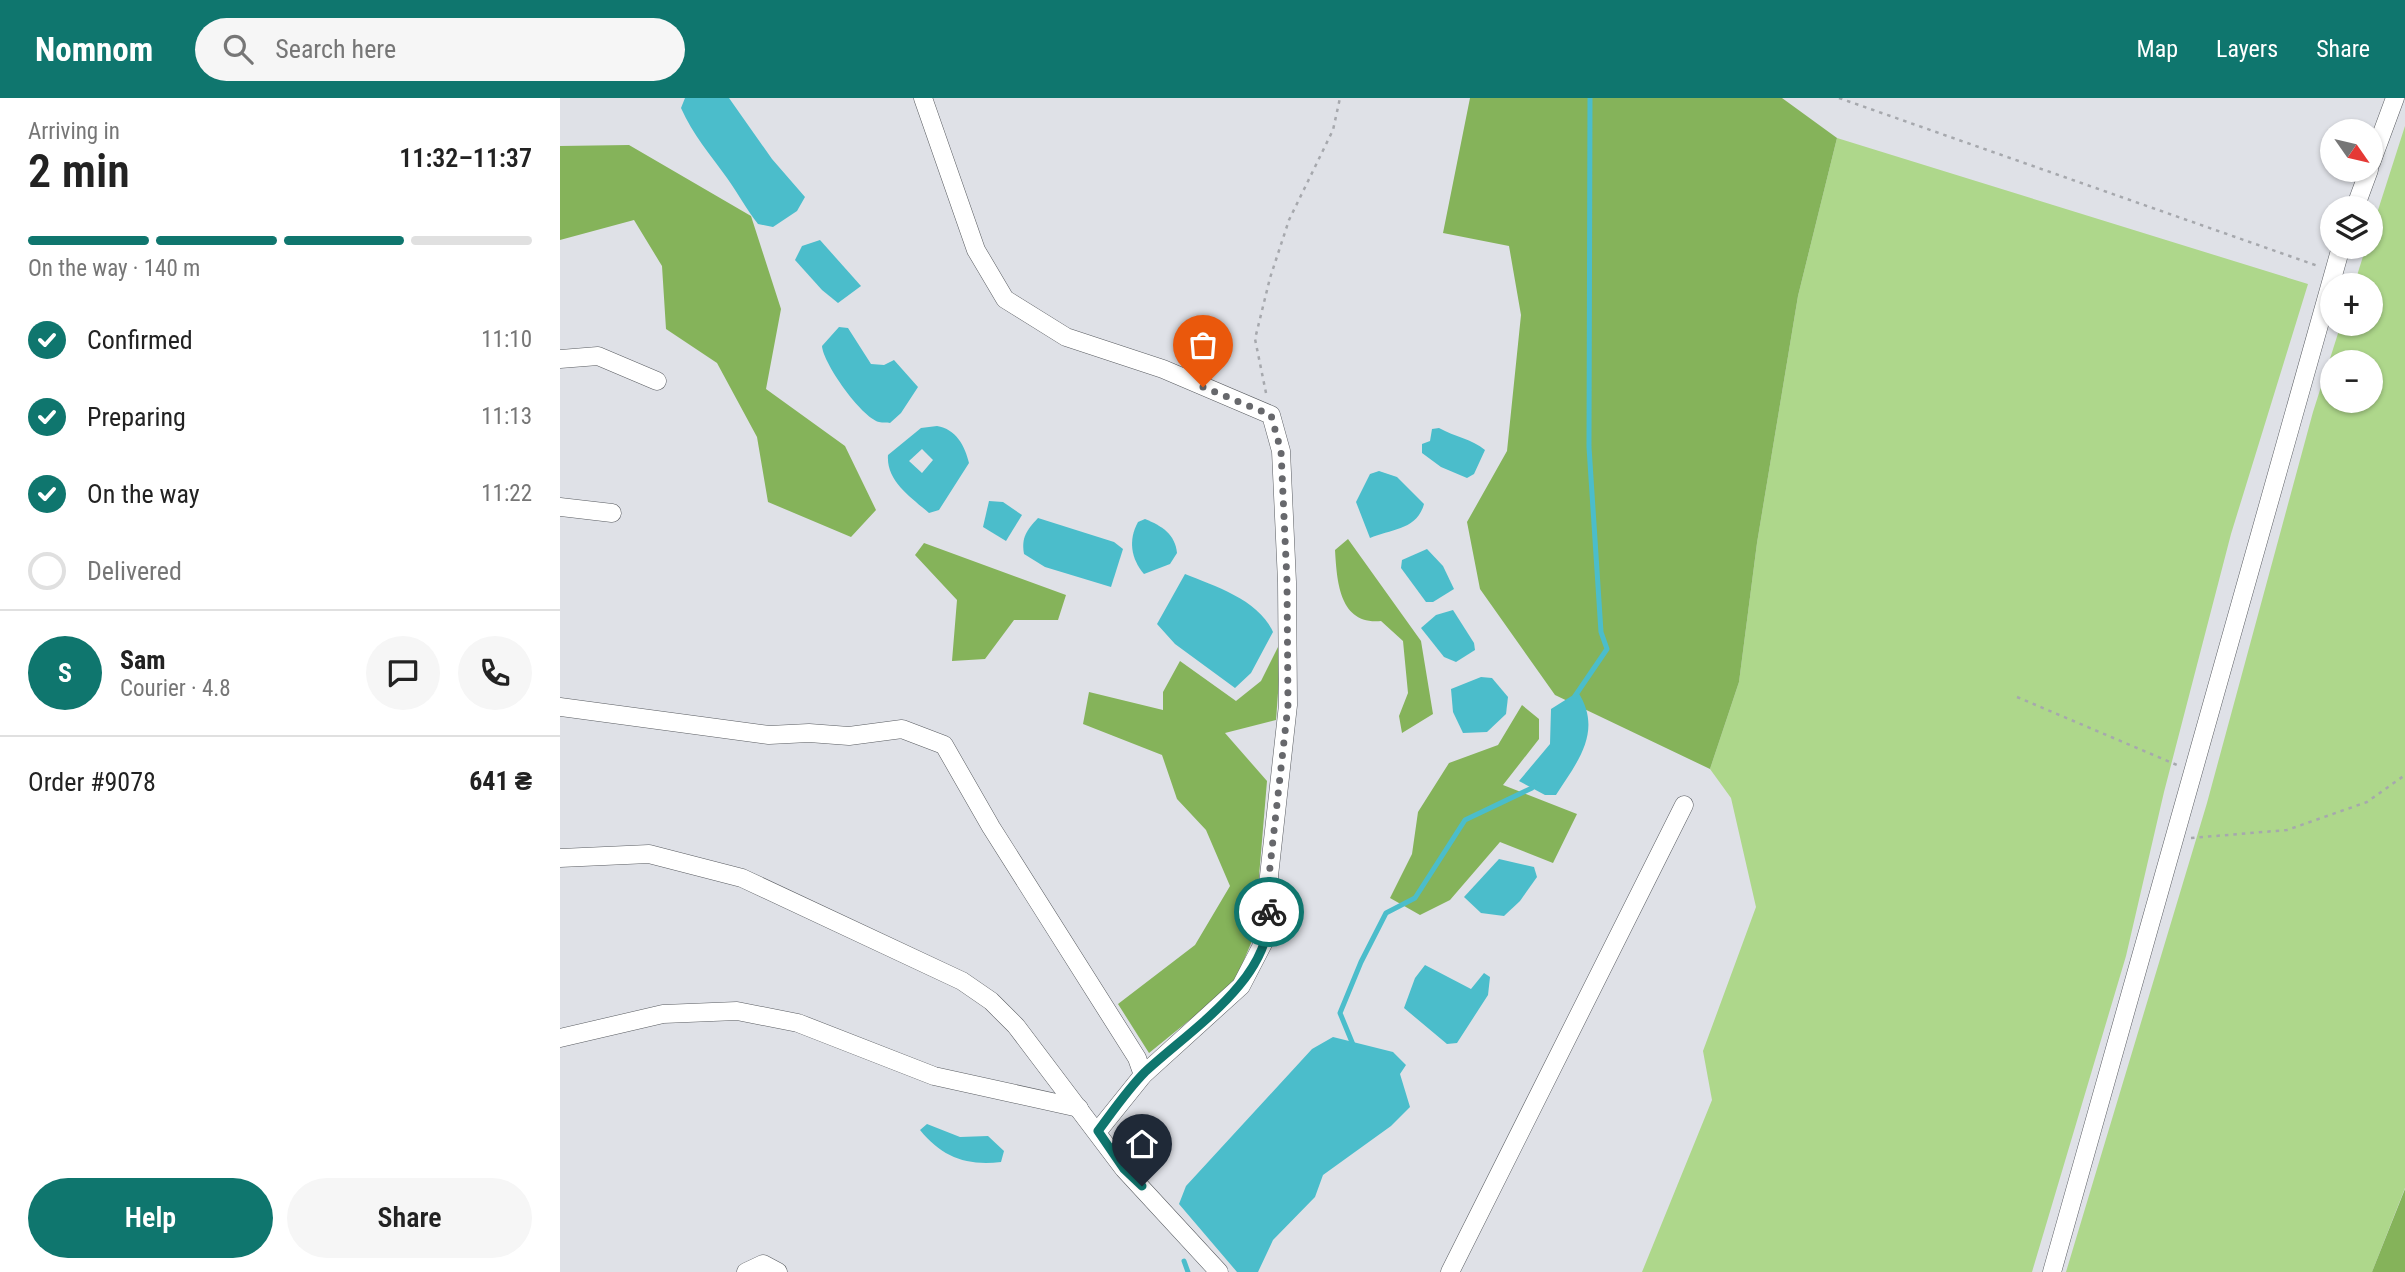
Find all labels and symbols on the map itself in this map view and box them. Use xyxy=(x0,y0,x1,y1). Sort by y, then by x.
north arrow xyxy=(2320,119,2384,182)
pin xyxy=(1173,315,1233,387)
courier xyxy=(1234,877,1304,947)
pin xyxy=(1112,1114,1172,1186)

